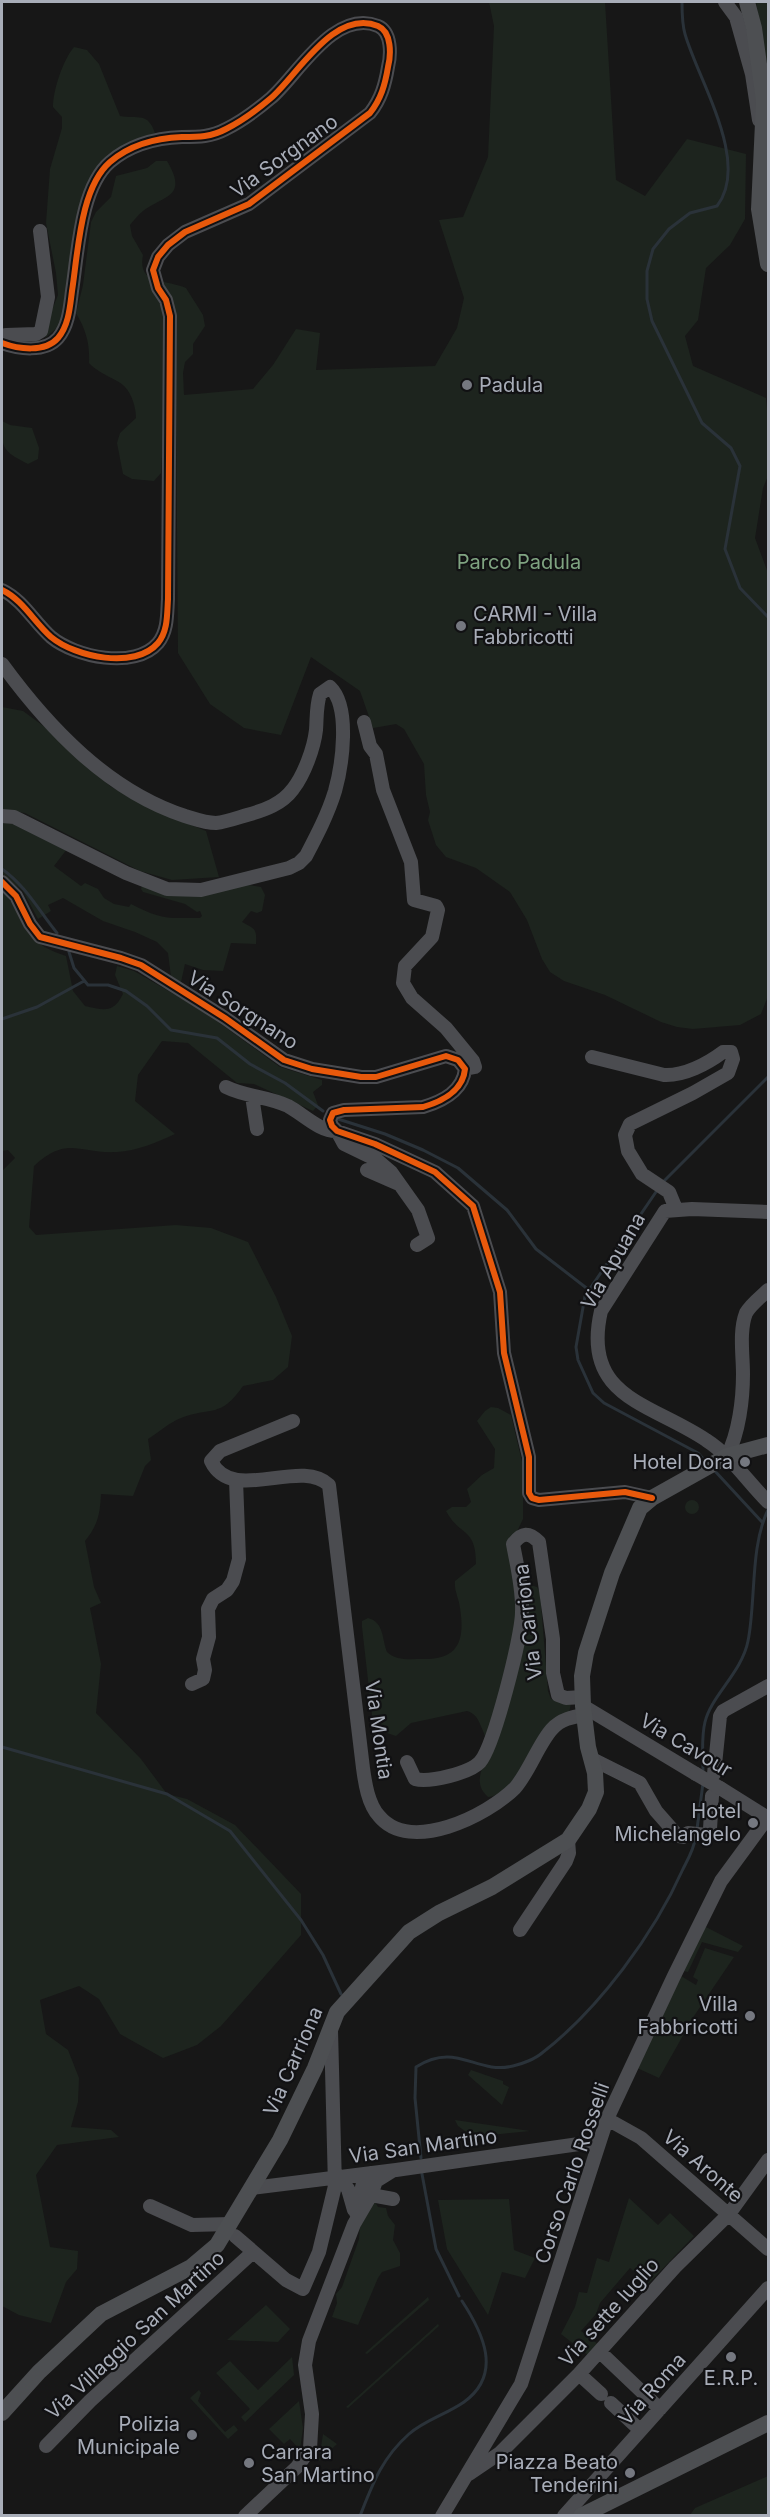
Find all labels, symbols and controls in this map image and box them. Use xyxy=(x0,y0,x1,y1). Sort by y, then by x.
street label: Via Sorgnano xyxy=(226,109,342,203)
place label: Padula xyxy=(479,373,543,397)
marker: Padula xyxy=(460,378,474,392)
park label: Parco Padula xyxy=(457,550,581,574)
place label: CARMI - Villa Fabbricotti xyxy=(473,602,597,649)
marker: CARMI - Villa Fabbricotti xyxy=(454,619,468,633)
street label: Via Sorgnano xyxy=(183,965,303,1055)
street label: Via Apuana xyxy=(576,1208,650,1314)
place label: Hotel Dora xyxy=(632,1450,733,1474)
marker: Hotel Dora xyxy=(738,1455,752,1469)
street label: Via Carriona xyxy=(509,1563,547,1681)
street label: Via Montia xyxy=(360,1679,398,1781)
street label: Via Cavour xyxy=(636,1708,737,1782)
place label: Hotel Michelangelo xyxy=(615,1799,741,1846)
marker: Hotel Michelangelo xyxy=(746,1816,760,1830)
place label: Villa Fabbricotti xyxy=(637,1992,738,2039)
street label: Via Carriona xyxy=(258,2003,328,2119)
marker: Villa Fabbricotti xyxy=(743,2009,757,2023)
street label: Corso Carlo Rosselli xyxy=(530,2079,614,2267)
street label: Via San Martino xyxy=(347,2124,499,2168)
street label: Via Aronte xyxy=(658,2125,748,2207)
street label: Via Villaggio San Martino xyxy=(41,2246,229,2424)
street label: Via sette luglio xyxy=(554,2253,664,2371)
street label: Via Roma xyxy=(613,2348,691,2430)
marker: E.R.P. xyxy=(724,2350,738,2364)
place label: E.R.P. xyxy=(704,2366,758,2390)
place label: Polizia Municipale xyxy=(77,2412,180,2459)
marker: Polizia Municipale xyxy=(185,2428,199,2442)
place label: Carrara San Martino xyxy=(261,2440,375,2487)
place label: Piazza Beato Tenderini xyxy=(496,2450,618,2497)
marker: Carrara San Martino xyxy=(242,2456,256,2470)
marker: Piazza Beato Tenderini xyxy=(623,2466,637,2480)

